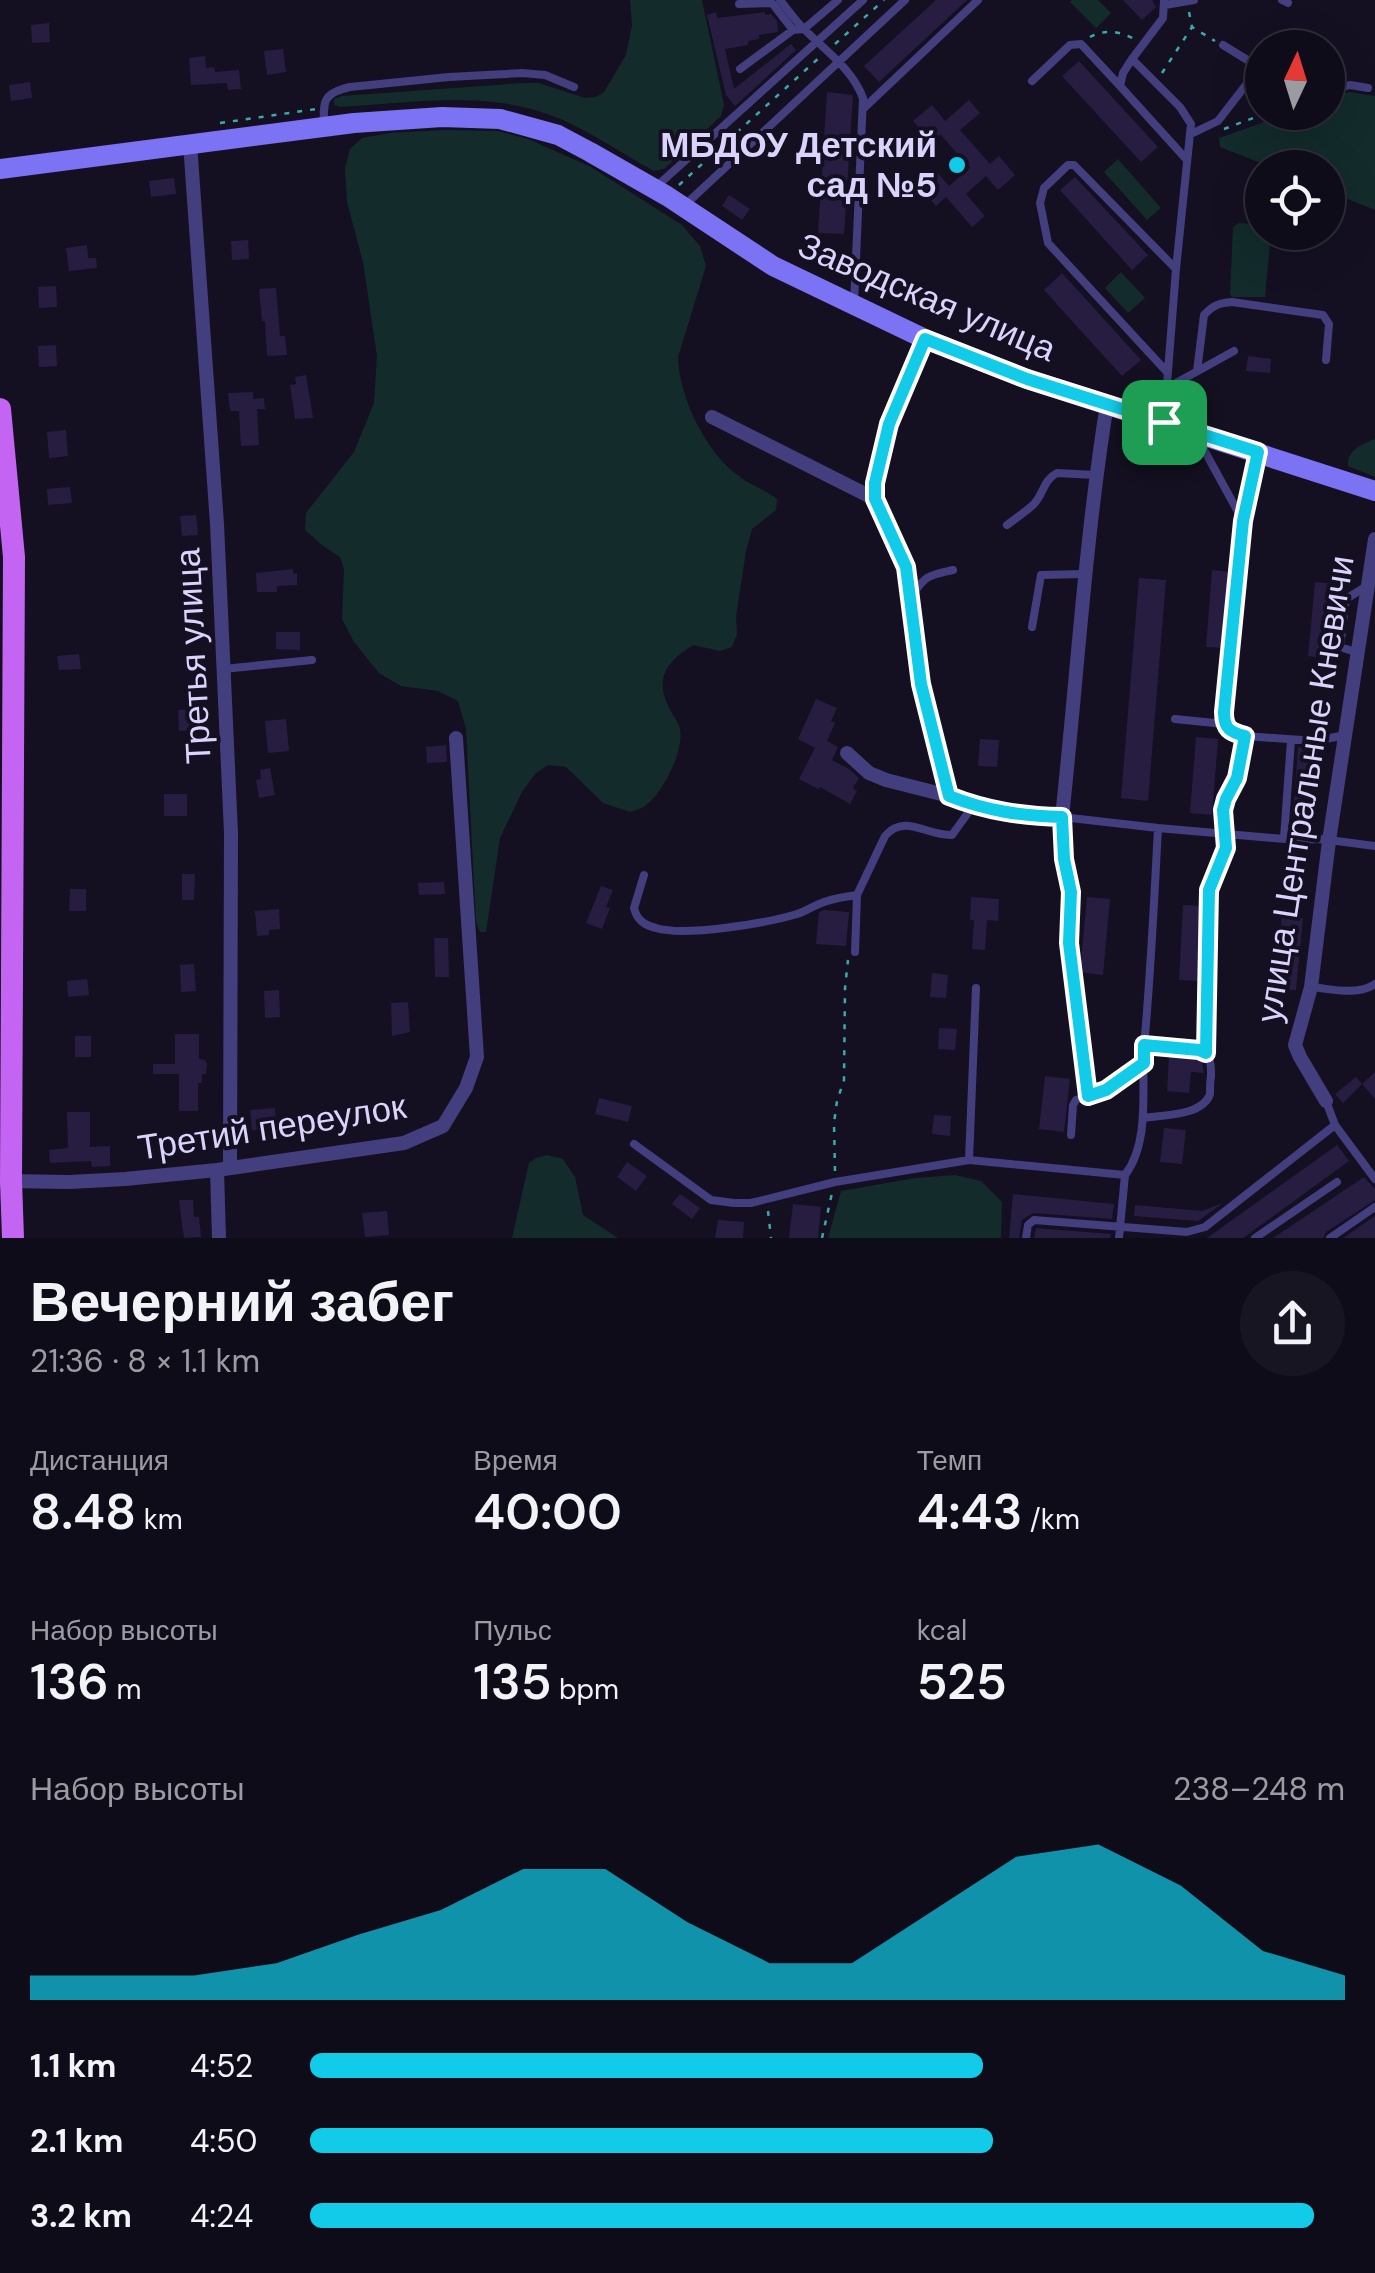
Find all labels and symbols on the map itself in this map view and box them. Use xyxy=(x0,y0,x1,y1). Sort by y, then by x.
north arrow xyxy=(1245,30,1345,130)
place label: МБДОУ Детский сад №5 xyxy=(660,122,937,208)
marker: МБДОУ Детский сад №5 xyxy=(946,154,968,176)
street label: Заводская улица xyxy=(791,222,1063,372)
pin xyxy=(1122,380,1207,465)
street label: Третья улица xyxy=(164,546,222,765)
street label: улица Центральные Кневичи xyxy=(1245,552,1365,1026)
street label: Третий переулок xyxy=(135,1083,410,1171)

